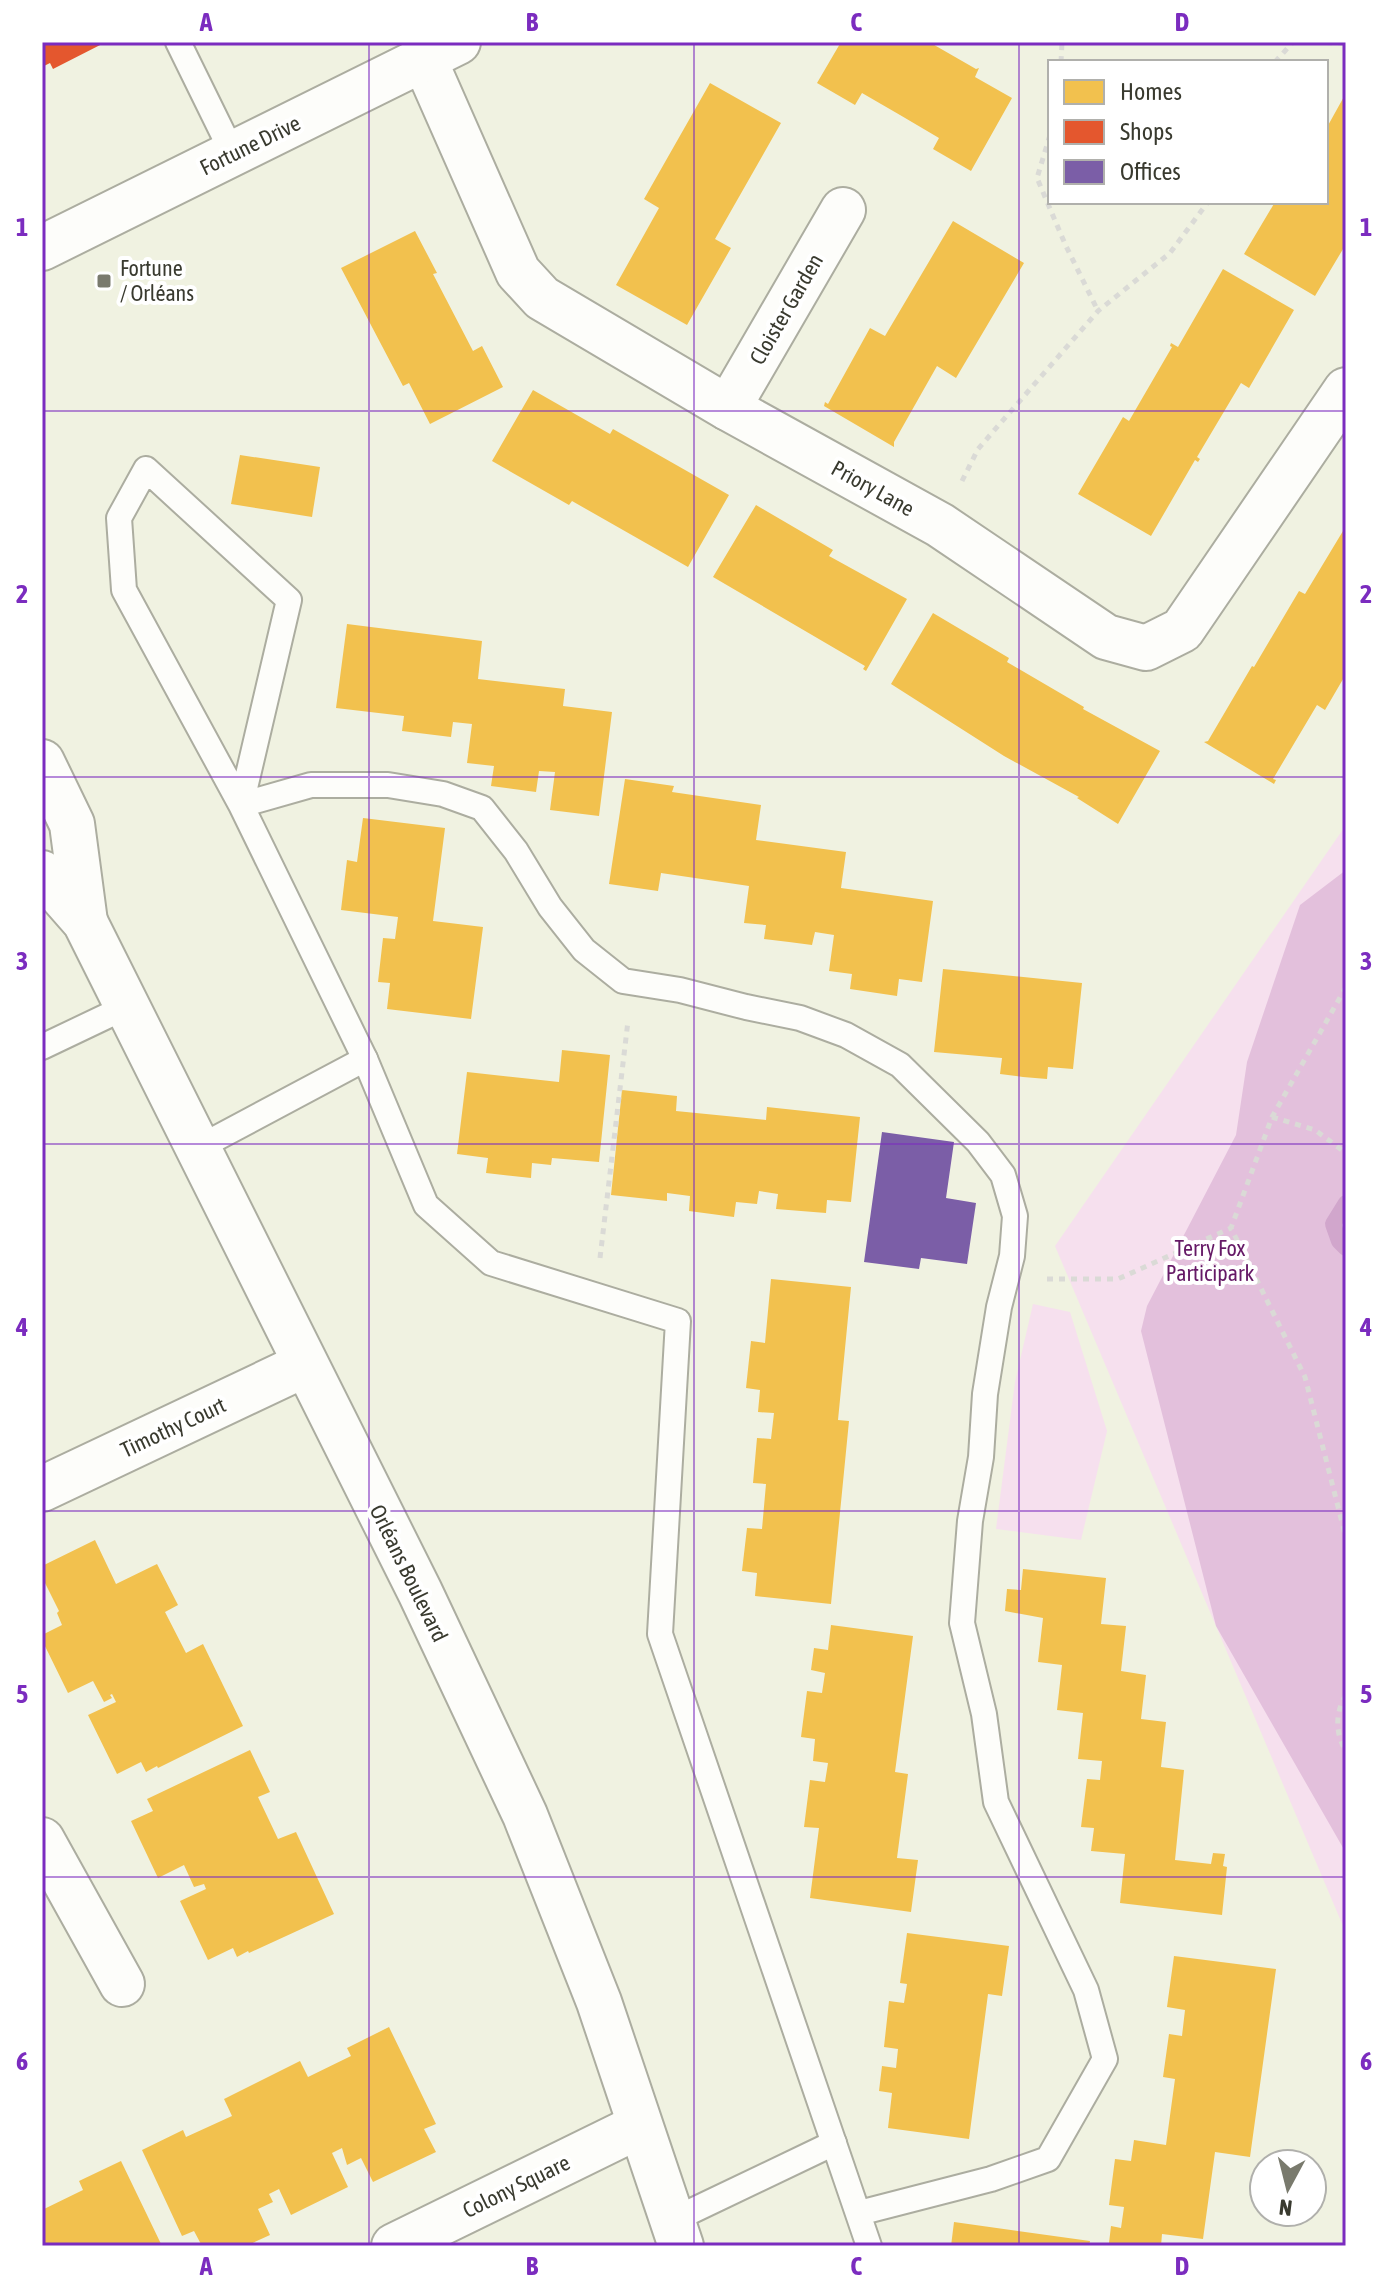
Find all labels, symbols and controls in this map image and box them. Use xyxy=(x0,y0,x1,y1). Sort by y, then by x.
text: A xyxy=(199,7,213,37)
text: B xyxy=(526,7,539,37)
text: C xyxy=(850,7,862,37)
text: D xyxy=(1175,7,1189,37)
legend xyxy=(1048,60,1328,204)
text: Homes xyxy=(1120,78,1182,105)
street label: Fortune Drive xyxy=(196,110,304,180)
text: Shops xyxy=(1120,118,1173,145)
text: Offices xyxy=(1120,158,1181,185)
text: 1 xyxy=(16,212,28,242)
text: 1 xyxy=(1360,212,1372,242)
street label: Cloister Garden xyxy=(744,249,828,369)
place label: Fortune / Orléans xyxy=(120,255,194,306)
marker: Fortune / Orléans xyxy=(95,272,113,290)
street label: Priory Lane xyxy=(827,455,919,521)
text: 2 xyxy=(16,579,28,609)
text: 2 xyxy=(1360,579,1372,609)
text: 3 xyxy=(16,946,28,976)
text: 3 xyxy=(1360,946,1372,976)
park label: Terry Fox Participark xyxy=(1166,1235,1254,1286)
text: 4 xyxy=(15,1312,28,1342)
text: 4 xyxy=(1359,1312,1372,1342)
street label: Timothy Court xyxy=(116,1391,230,1463)
street label: Orléans Boulevard xyxy=(365,1500,453,1646)
text: 5 xyxy=(16,1679,28,1709)
text: 5 xyxy=(1360,1679,1372,1709)
text: 6 xyxy=(16,2046,28,2076)
text: 6 xyxy=(1360,2046,1372,2076)
north arrow xyxy=(1248,2148,1328,2228)
street label: Colony Square xyxy=(458,2149,574,2223)
text: N xyxy=(1278,2194,1294,2222)
text: A xyxy=(199,2251,213,2281)
text: B xyxy=(526,2251,539,2281)
text: C xyxy=(850,2251,862,2281)
text: D xyxy=(1175,2251,1189,2281)

